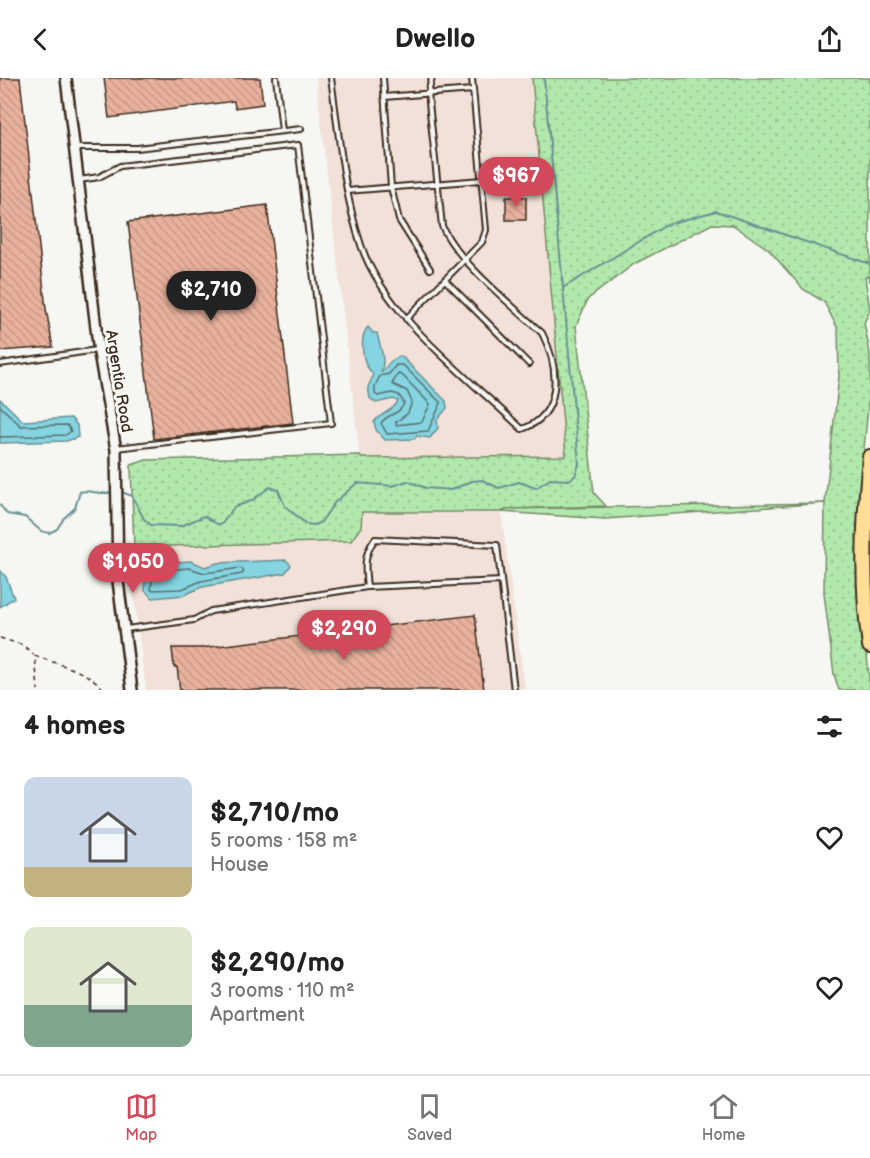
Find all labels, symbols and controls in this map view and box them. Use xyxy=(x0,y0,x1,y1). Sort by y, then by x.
icon: back xyxy=(24,23,57,56)
text: Dwello xyxy=(395,23,475,55)
icon: share xyxy=(813,23,846,56)
pin: $967 xyxy=(480,157,552,208)
text: $967 xyxy=(492,164,540,188)
pin: $2,710 xyxy=(162,271,260,322)
text: $2,710 xyxy=(180,278,242,302)
street label: Argentia Road xyxy=(101,329,136,434)
pin: $1,050 xyxy=(84,543,182,594)
text: $1,050 xyxy=(102,550,164,574)
pin: $2,290 xyxy=(295,610,393,661)
text: $2,290 xyxy=(311,617,377,641)
icon: filters xyxy=(813,710,846,743)
text: 4 homes xyxy=(24,711,125,742)
text: $2,710/mo xyxy=(210,798,339,829)
icon: home xyxy=(72,801,144,873)
icon: heart xyxy=(813,821,846,854)
text: 5 rooms · 158 m² xyxy=(210,829,357,853)
text: House xyxy=(210,853,269,877)
text: $2,290/mo xyxy=(210,948,345,979)
icon: home xyxy=(72,951,144,1023)
icon: heart xyxy=(813,971,846,1004)
text: 3 rooms · 110 m² xyxy=(210,979,355,1003)
text: Apartment xyxy=(210,1003,305,1027)
tab: Map xyxy=(125,1090,158,1145)
tab: Saved xyxy=(407,1090,452,1145)
tab: Home xyxy=(702,1090,745,1145)

